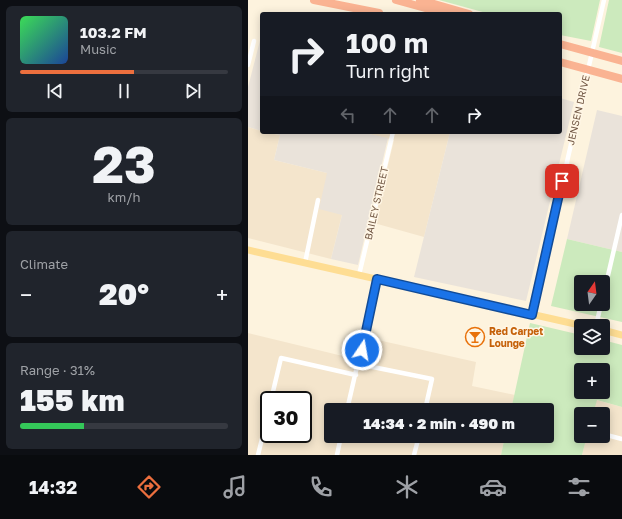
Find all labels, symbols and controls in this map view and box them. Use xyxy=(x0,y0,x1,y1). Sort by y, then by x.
text: 103.2 FM xyxy=(80,23,147,41)
text: 100 m xyxy=(346,26,428,59)
icon: right xyxy=(280,28,332,80)
text: Music xyxy=(80,41,117,57)
text: Turn right xyxy=(346,60,430,82)
street label: JENSEN DRIVE xyxy=(564,74,592,146)
icon: previous xyxy=(44,80,66,102)
icon: pause xyxy=(113,80,135,102)
icon: next xyxy=(182,80,204,102)
icon: left xyxy=(337,104,359,126)
icon: ahead xyxy=(379,104,401,126)
icon: ahead xyxy=(421,104,443,126)
icon: right xyxy=(463,104,485,126)
text: 23 xyxy=(92,132,156,194)
pin xyxy=(545,164,579,198)
street label: BAILEY STREET xyxy=(362,165,390,241)
icon: arrive xyxy=(551,170,573,192)
text: km/h xyxy=(107,189,141,205)
text: Climate xyxy=(20,256,68,272)
north arrow xyxy=(574,275,610,311)
map controls xyxy=(574,275,610,443)
text: 20° xyxy=(99,276,149,312)
text: − xyxy=(20,281,32,308)
text: + xyxy=(216,281,228,308)
button: layers xyxy=(574,319,610,355)
place label: Red Carpet Lounge xyxy=(489,325,543,349)
bar icon: Red Carpet Lounge xyxy=(464,326,486,348)
position arrow xyxy=(341,329,383,371)
text: Range · 31% xyxy=(20,362,95,378)
button: + xyxy=(574,363,610,399)
text: 155 km xyxy=(20,382,125,418)
speed limit sign: 30 xyxy=(260,391,312,443)
button: − xyxy=(574,407,610,443)
text: 14:34 · 2 min · 490 m xyxy=(363,414,515,432)
icon: directions xyxy=(135,473,163,501)
icon: music xyxy=(221,473,249,501)
icon: phone xyxy=(307,473,335,501)
icon: climate xyxy=(393,473,421,501)
icon: car xyxy=(479,473,507,501)
icon: filters xyxy=(565,473,593,501)
text: 14:32 xyxy=(29,476,77,498)

